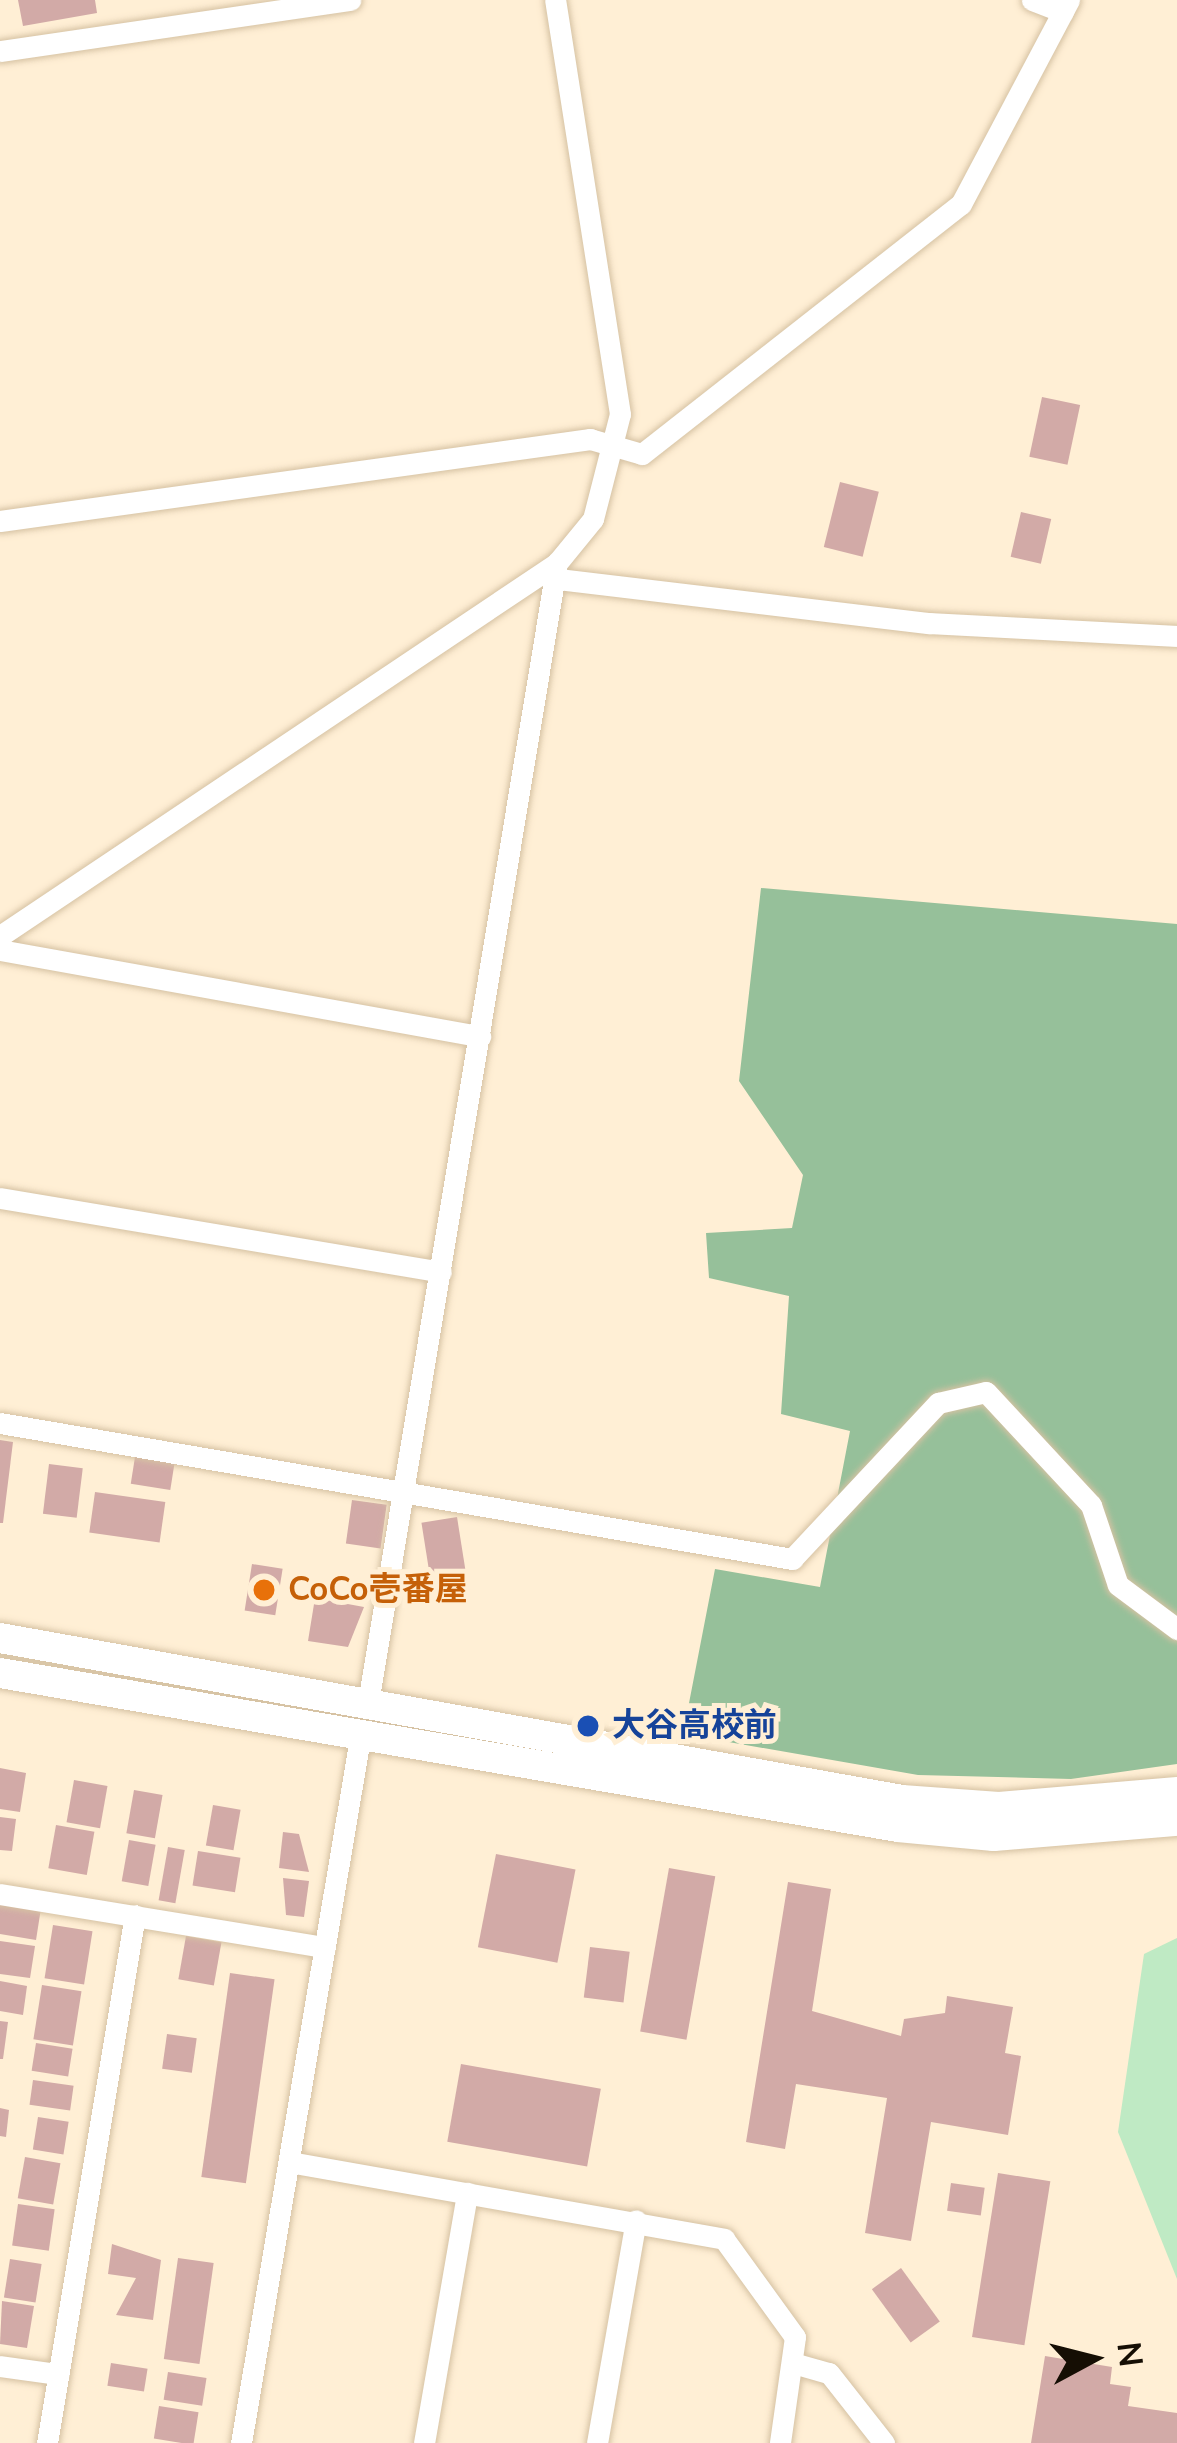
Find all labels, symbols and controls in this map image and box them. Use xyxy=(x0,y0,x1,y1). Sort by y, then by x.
place label: CoCo壱番屋 xyxy=(288,1570,468,1610)
marker: CoCo壱番屋 xyxy=(251,1577,277,1603)
place label: 大谷高校前 xyxy=(612,1706,777,1746)
marker: 大谷高校前 xyxy=(575,1713,601,1739)
north arrow xyxy=(1033,2299,1153,2419)
text: N xyxy=(1105,2340,1153,2370)

